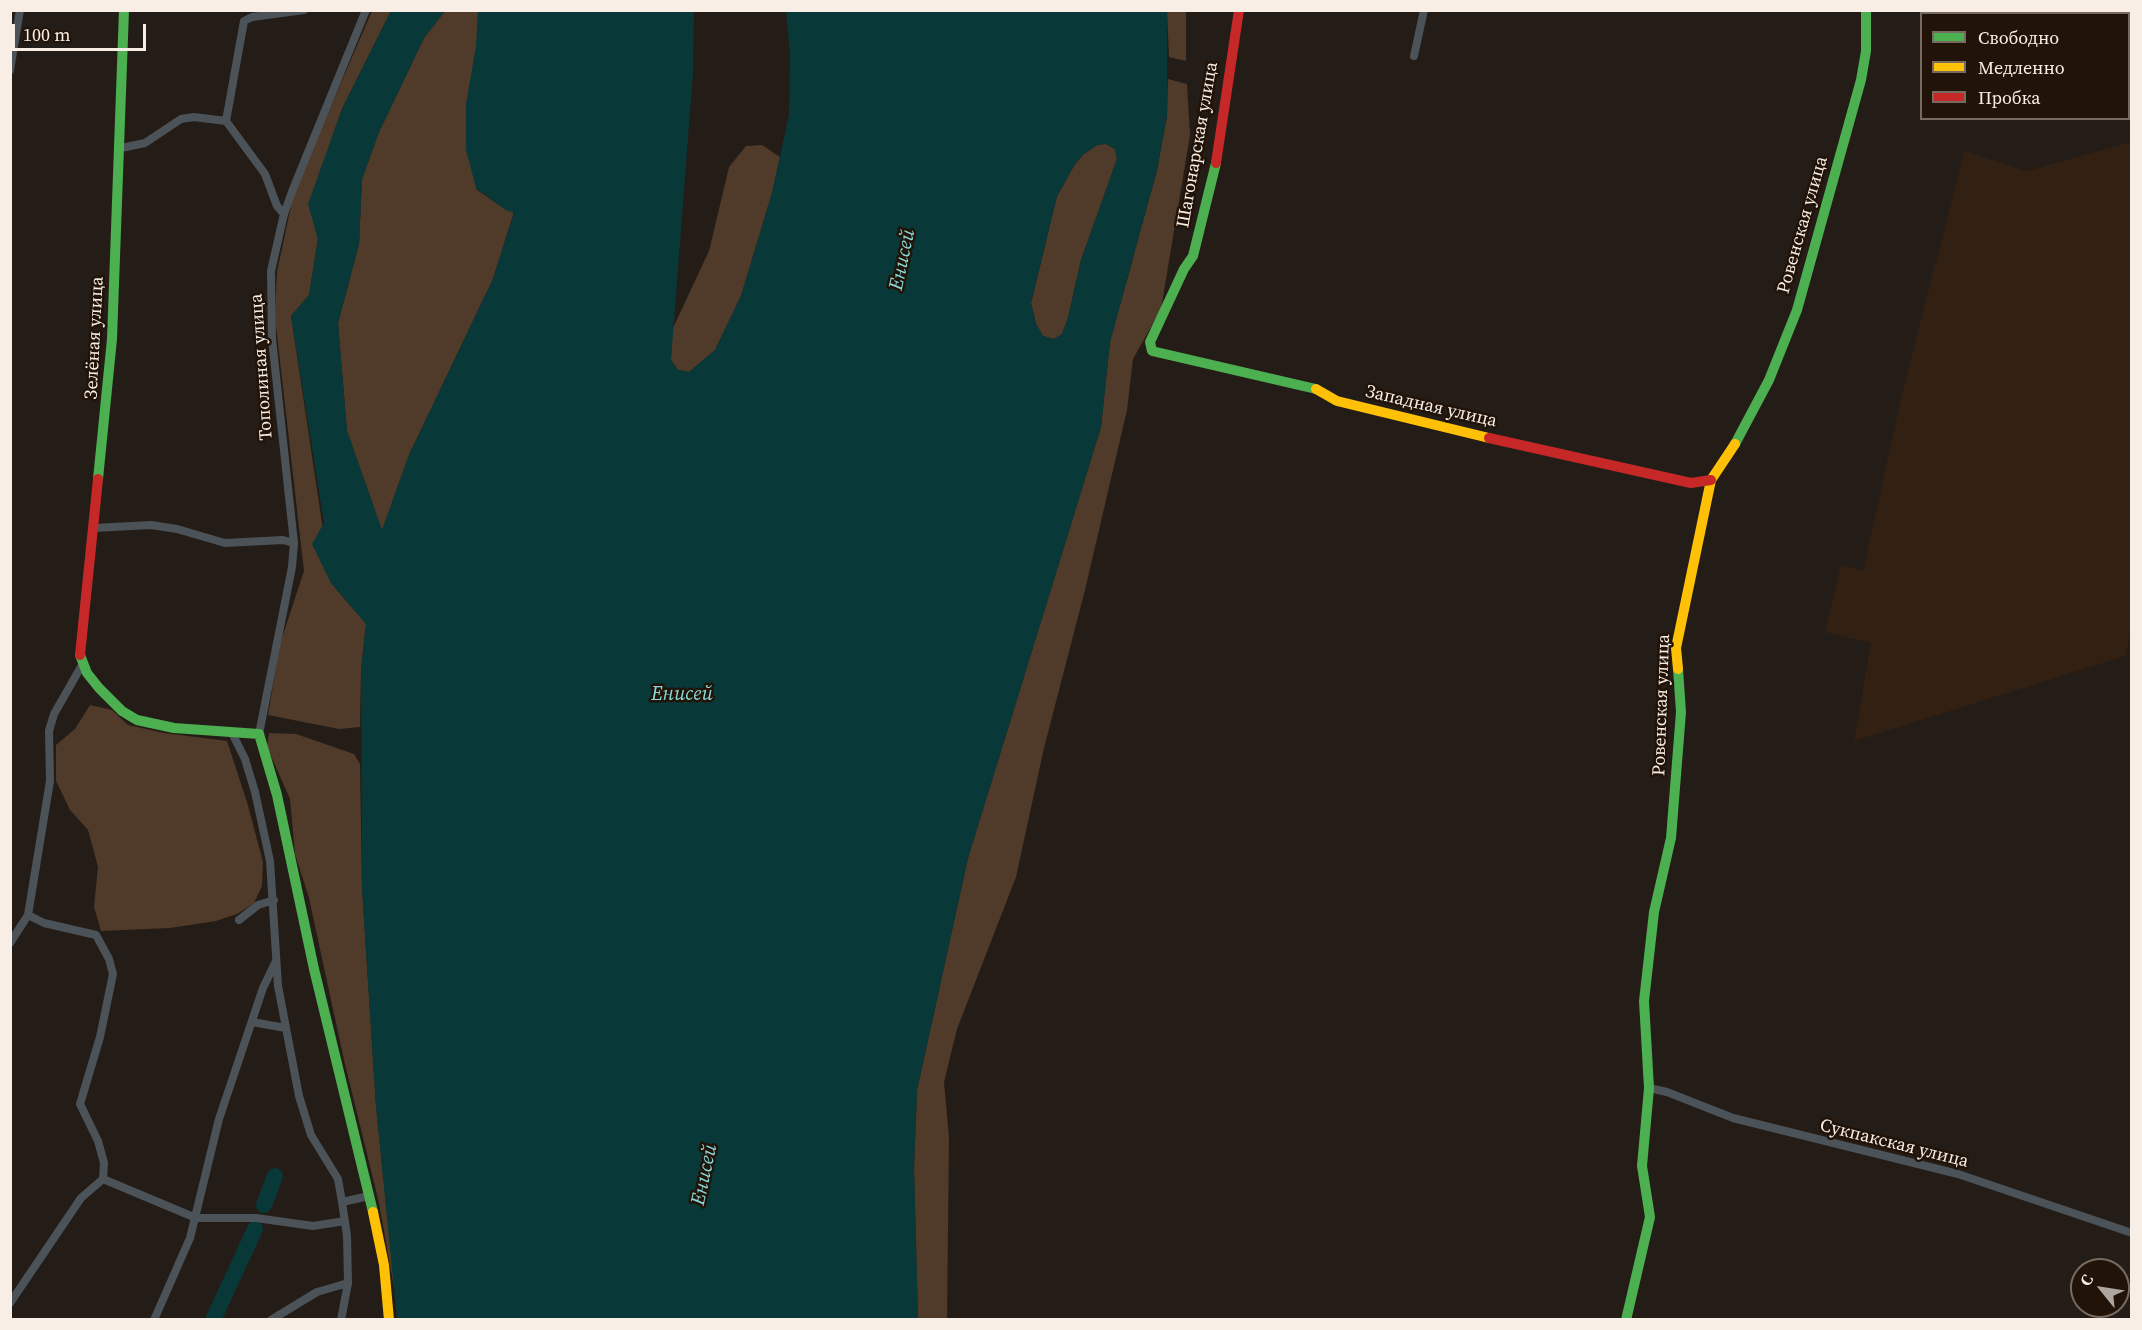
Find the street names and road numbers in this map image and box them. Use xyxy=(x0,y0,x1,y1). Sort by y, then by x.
street label: Шагонарская улица xyxy=(1173,60,1223,230)
street label: Ровенская улица xyxy=(1773,154,1833,296)
street label: Зелёная улица xyxy=(81,276,109,400)
street label: Тополиная улица xyxy=(246,293,278,441)
street label: Западная улица xyxy=(1363,381,1499,433)
street label: Ровенская улица xyxy=(1649,634,1675,776)
street label: Сукпакская улица xyxy=(1817,1115,1971,1173)

